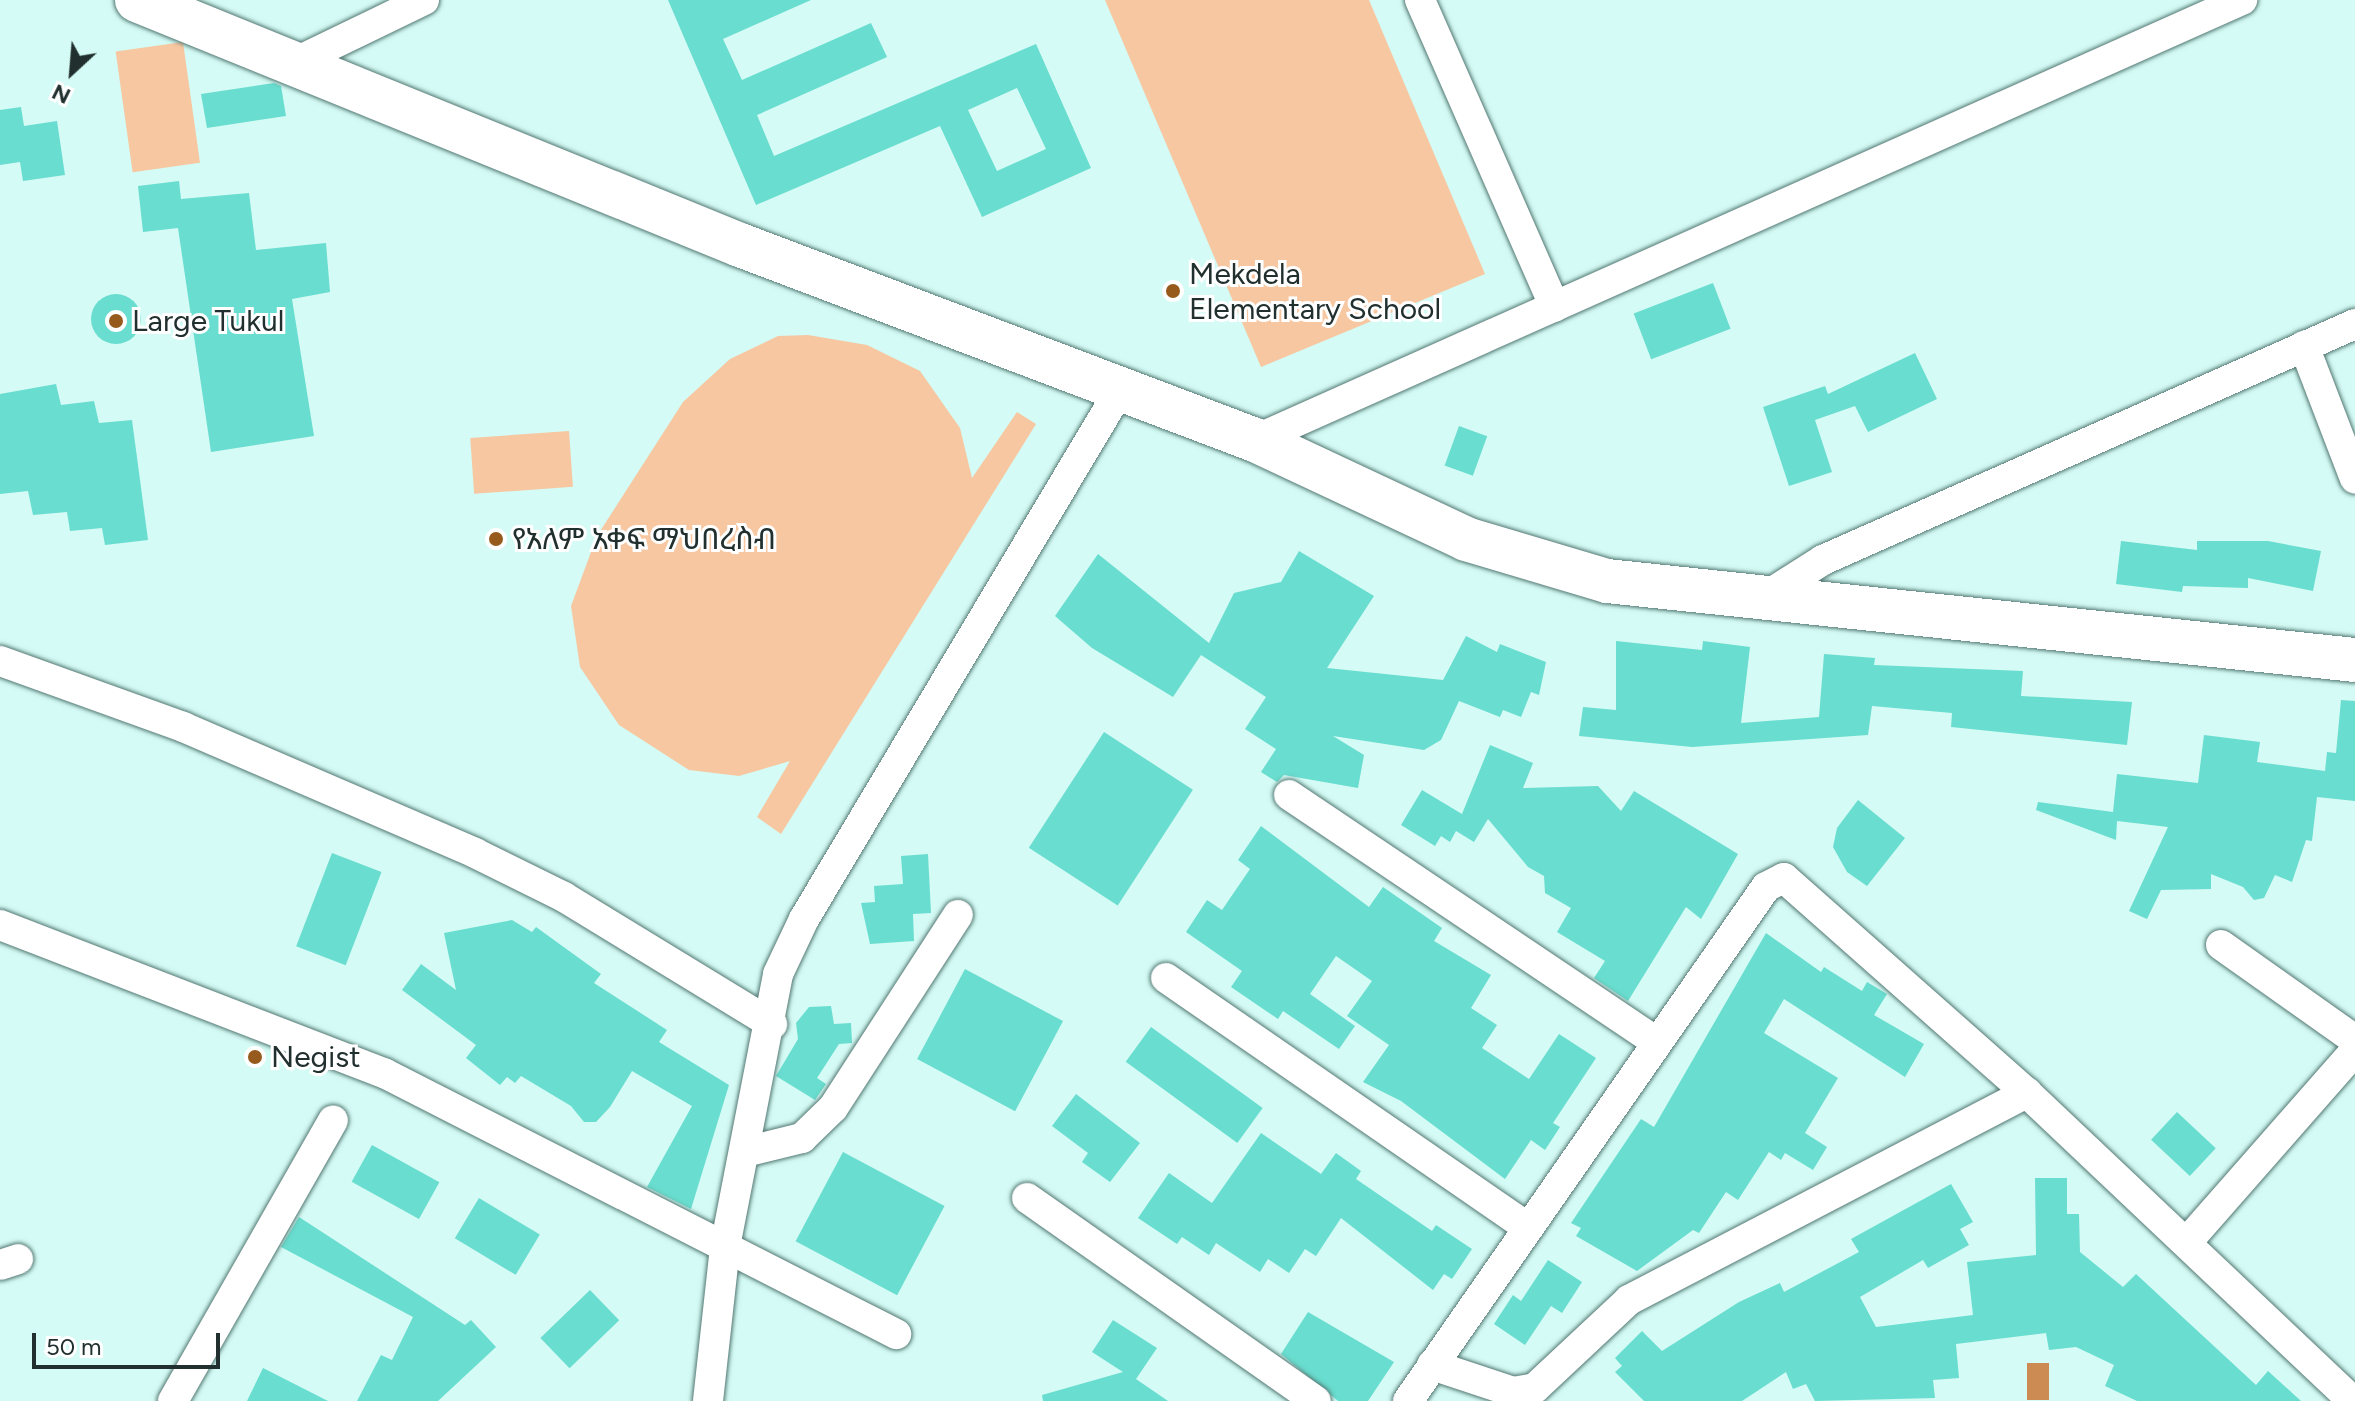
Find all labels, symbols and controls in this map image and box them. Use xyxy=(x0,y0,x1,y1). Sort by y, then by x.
north arrow xyxy=(32,32,112,112)
text: N xyxy=(48,78,75,110)
place label: Mekdela Elementary School xyxy=(1189,256,1441,326)
marker: Mekdela Elementary School xyxy=(1164,282,1182,300)
place label: Large Tukul xyxy=(132,303,284,339)
marker: Large Tukul xyxy=(107,312,125,330)
place label: የአለም አቀፍ ማህበረስብ xyxy=(512,521,776,557)
marker: የአለም አቀፍ ማህበረስብ xyxy=(487,530,505,548)
place label: Negist xyxy=(271,1039,360,1075)
marker: Negist xyxy=(246,1048,264,1066)
scale bar xyxy=(36,1317,224,1367)
text: 50 m xyxy=(46,1332,102,1361)

